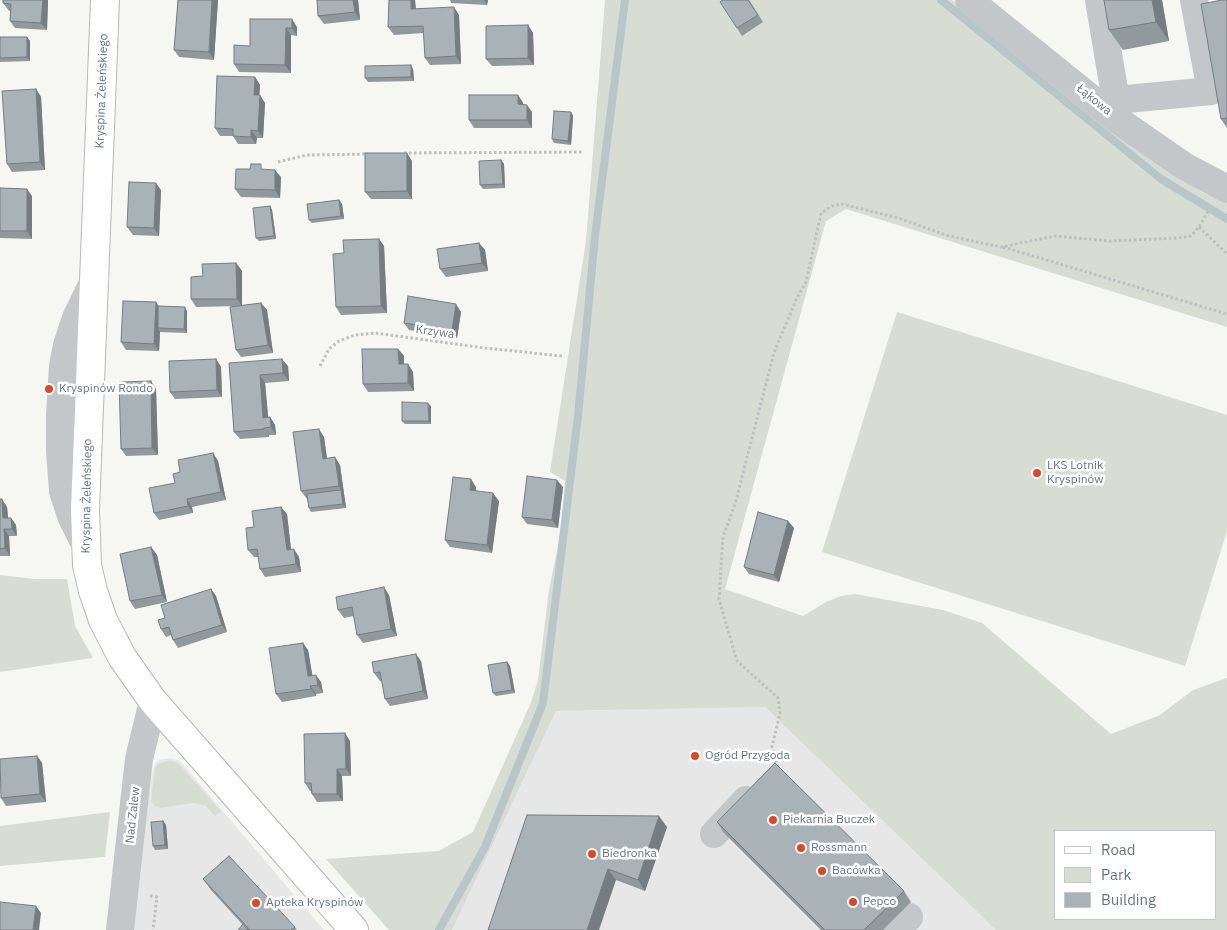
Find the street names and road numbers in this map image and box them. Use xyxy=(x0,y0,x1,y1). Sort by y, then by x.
street label: Kryspina Żeleńskiego xyxy=(93,33,111,149)
street label: Łąkowa xyxy=(1074,82,1114,118)
street label: Krzywa xyxy=(415,322,455,342)
street label: Kryspina Żeleńskiego xyxy=(79,439,95,553)
street label: Nad Zalew xyxy=(123,786,143,844)

